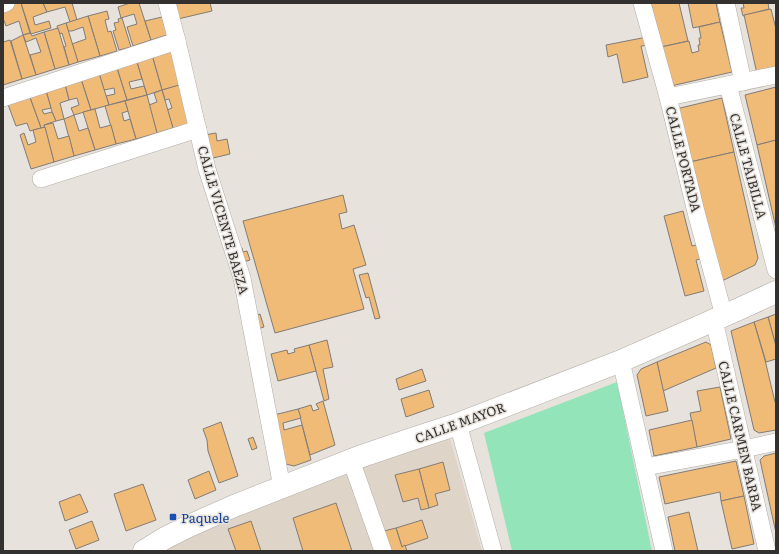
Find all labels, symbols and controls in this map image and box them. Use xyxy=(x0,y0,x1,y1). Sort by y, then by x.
street label: CALLE PORTADA xyxy=(662,104,706,214)
street label: CALLE TAIBILLA xyxy=(726,111,772,222)
street label: CALLE VICENTE BAEZA xyxy=(194,143,254,297)
street label: CALLE CARMEN BARBA xyxy=(714,359,768,513)
street label: CALLE MAYOR xyxy=(412,397,508,447)
place label: Paquele xyxy=(181,508,229,527)
marker: Paquele xyxy=(168,512,178,522)

